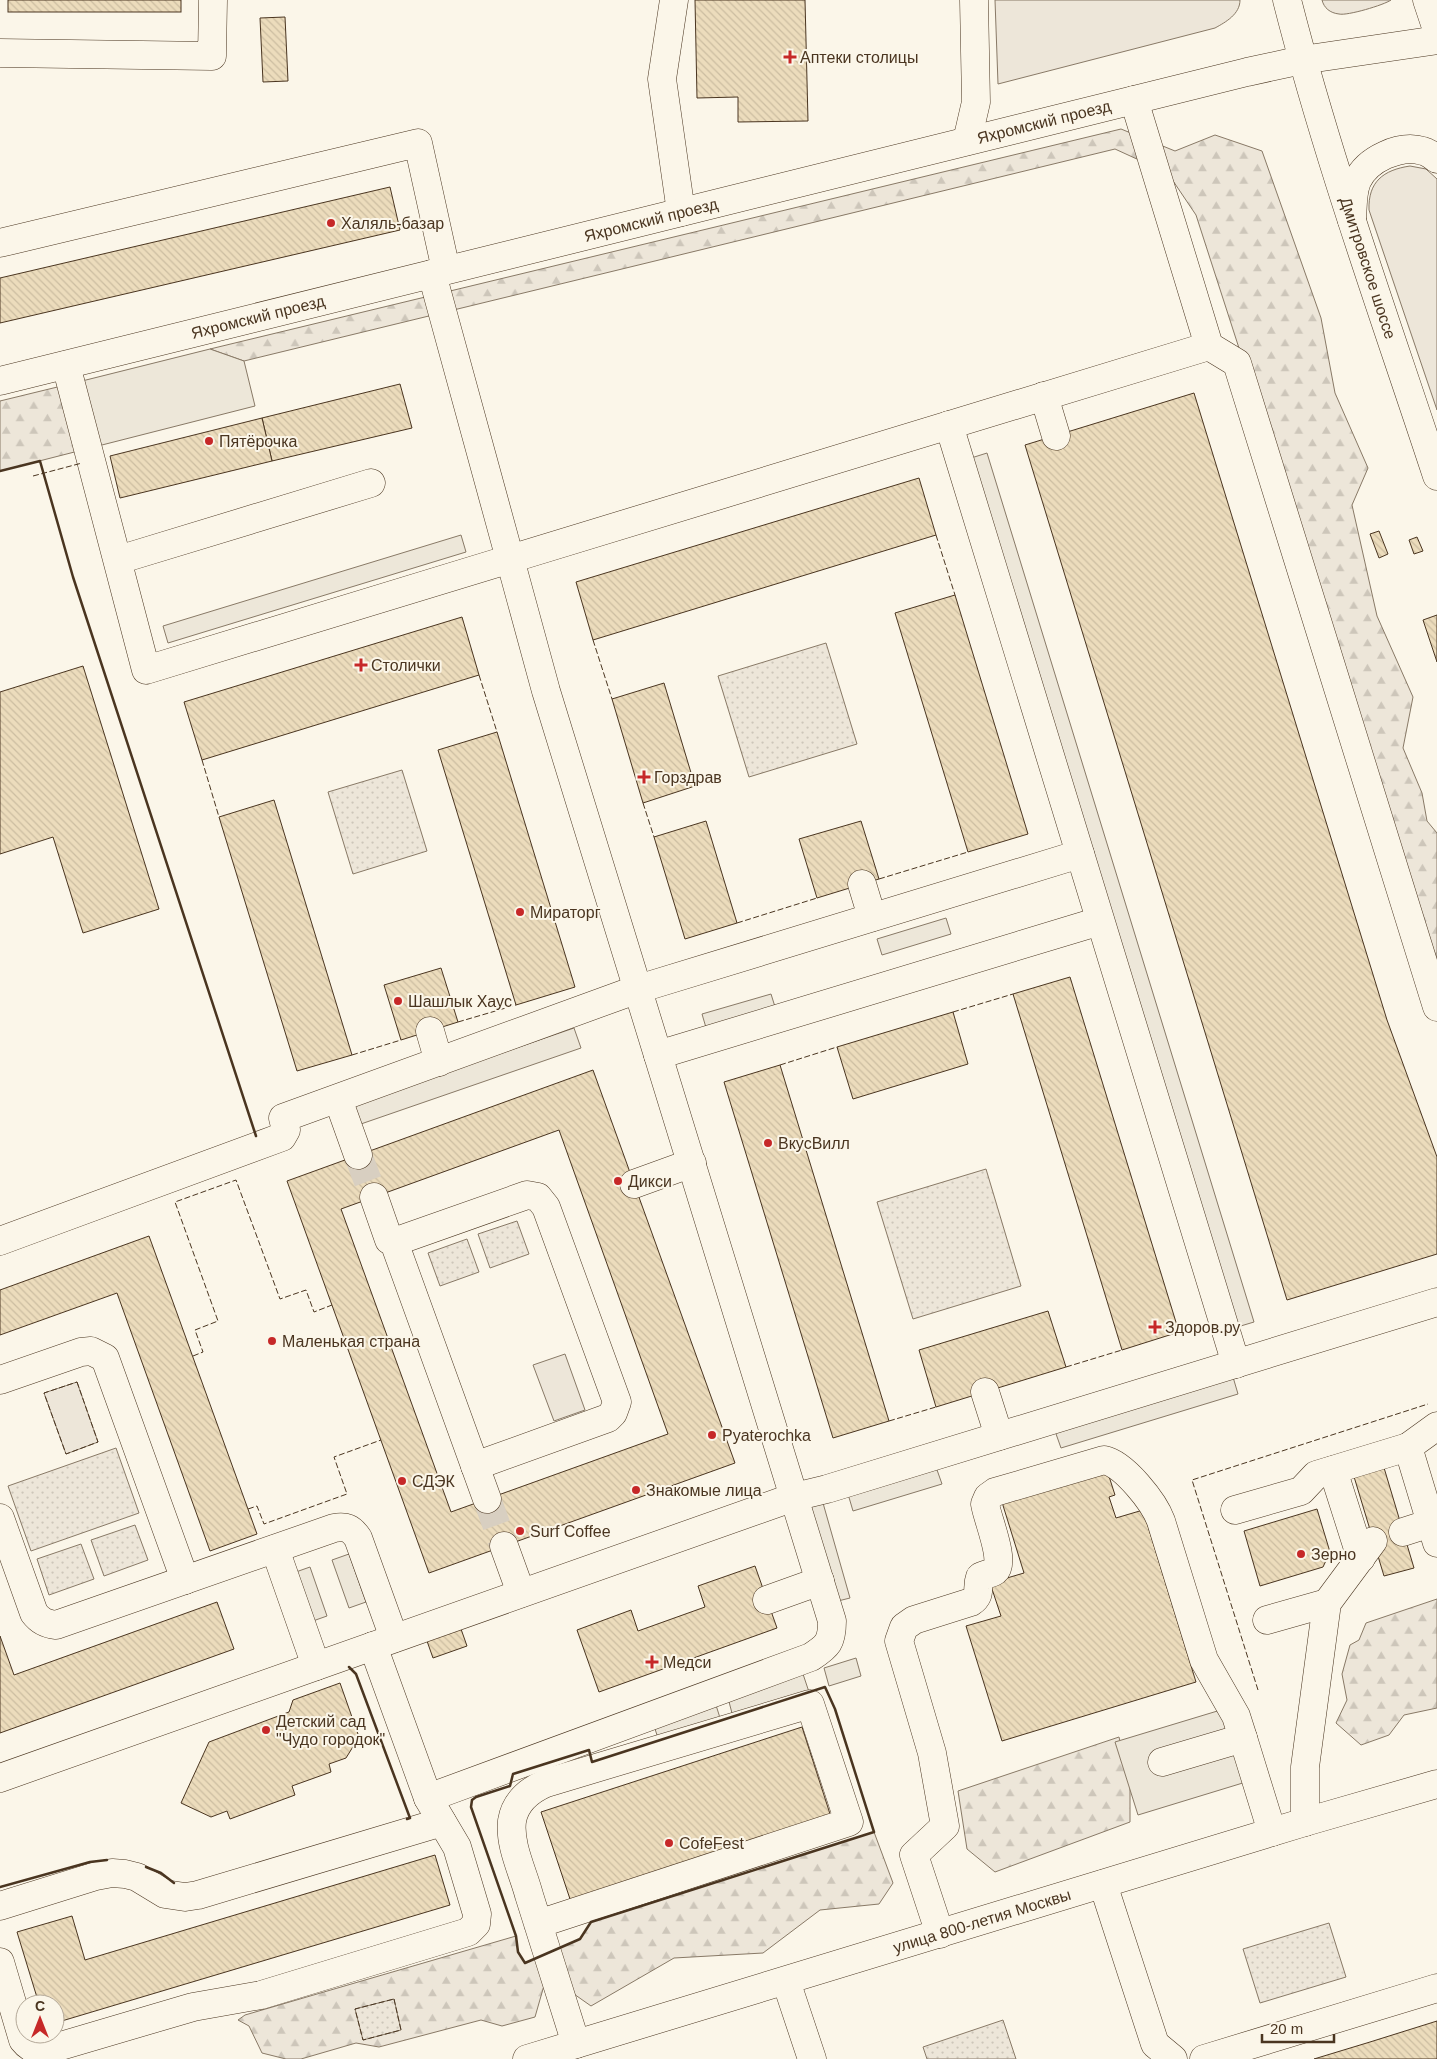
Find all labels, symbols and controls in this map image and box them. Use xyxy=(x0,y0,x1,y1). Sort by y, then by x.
place label: Аптеки столицы xyxy=(800,49,918,66)
marker: Аптеки столицы xyxy=(784,51,796,63)
street label: Яхромский проезд xyxy=(975,97,1113,147)
street label: Яхромский проезд xyxy=(582,195,720,245)
street label: Дмитровское шоссе xyxy=(1337,195,1399,341)
place label: Халяль-базар xyxy=(341,215,444,232)
marker: Халяль-базар xyxy=(325,217,337,229)
street label: Яхромский проезд xyxy=(189,292,327,342)
place label: Пятёрочка xyxy=(219,433,298,450)
marker: Пятёрочка xyxy=(203,435,215,447)
place label: Столички xyxy=(371,657,441,674)
marker: Столички xyxy=(355,659,367,671)
place label: Горздрав xyxy=(654,769,722,786)
marker: Горздрав xyxy=(638,771,650,783)
place label: Мираторг xyxy=(530,904,601,921)
marker: Мираторг xyxy=(514,906,526,918)
place label: Шашлык Хаус xyxy=(408,993,512,1010)
marker: Шашлык Хаус xyxy=(392,995,404,1007)
place label: ВкусВилл xyxy=(778,1135,850,1152)
marker: ВкусВилл xyxy=(762,1137,774,1149)
place label: Дикси xyxy=(628,1173,672,1190)
marker: Дикси xyxy=(612,1175,624,1187)
place label: Здоров.ру xyxy=(1165,1319,1240,1336)
marker: Здоров.ру xyxy=(1149,1321,1161,1333)
place label: Маленькая страна xyxy=(282,1333,420,1350)
marker: Маленькая страна xyxy=(266,1335,278,1347)
place label: Pyaterochka xyxy=(722,1427,811,1444)
marker: Pyaterochka xyxy=(706,1429,718,1441)
place label: СДЭК xyxy=(412,1473,456,1490)
marker: СДЭК xyxy=(396,1475,408,1487)
place label: Знакомые лица xyxy=(646,1482,762,1499)
marker: Знакомые лица xyxy=(630,1484,642,1496)
place label: Surf Coffee xyxy=(530,1523,611,1540)
marker: Surf Coffee xyxy=(514,1525,526,1537)
place label: Зерно xyxy=(1311,1546,1356,1563)
marker: Зерно xyxy=(1295,1548,1307,1560)
place label: Медси xyxy=(663,1654,711,1671)
marker: Медси xyxy=(645,1655,659,1669)
place label: Детский сад "Чудо городок" xyxy=(276,1713,385,1748)
marker: Детский сад "Чудо городок" xyxy=(260,1724,272,1736)
place label: CofeFest xyxy=(679,1835,744,1852)
marker: CofeFest xyxy=(663,1837,675,1849)
street label: улица 800-летия Москвы xyxy=(891,1886,1073,1956)
north arrow xyxy=(15,1994,65,2044)
text: С xyxy=(35,1998,45,2014)
scale bar xyxy=(1262,2012,1334,2044)
text: 20 m xyxy=(1270,2020,1303,2037)

